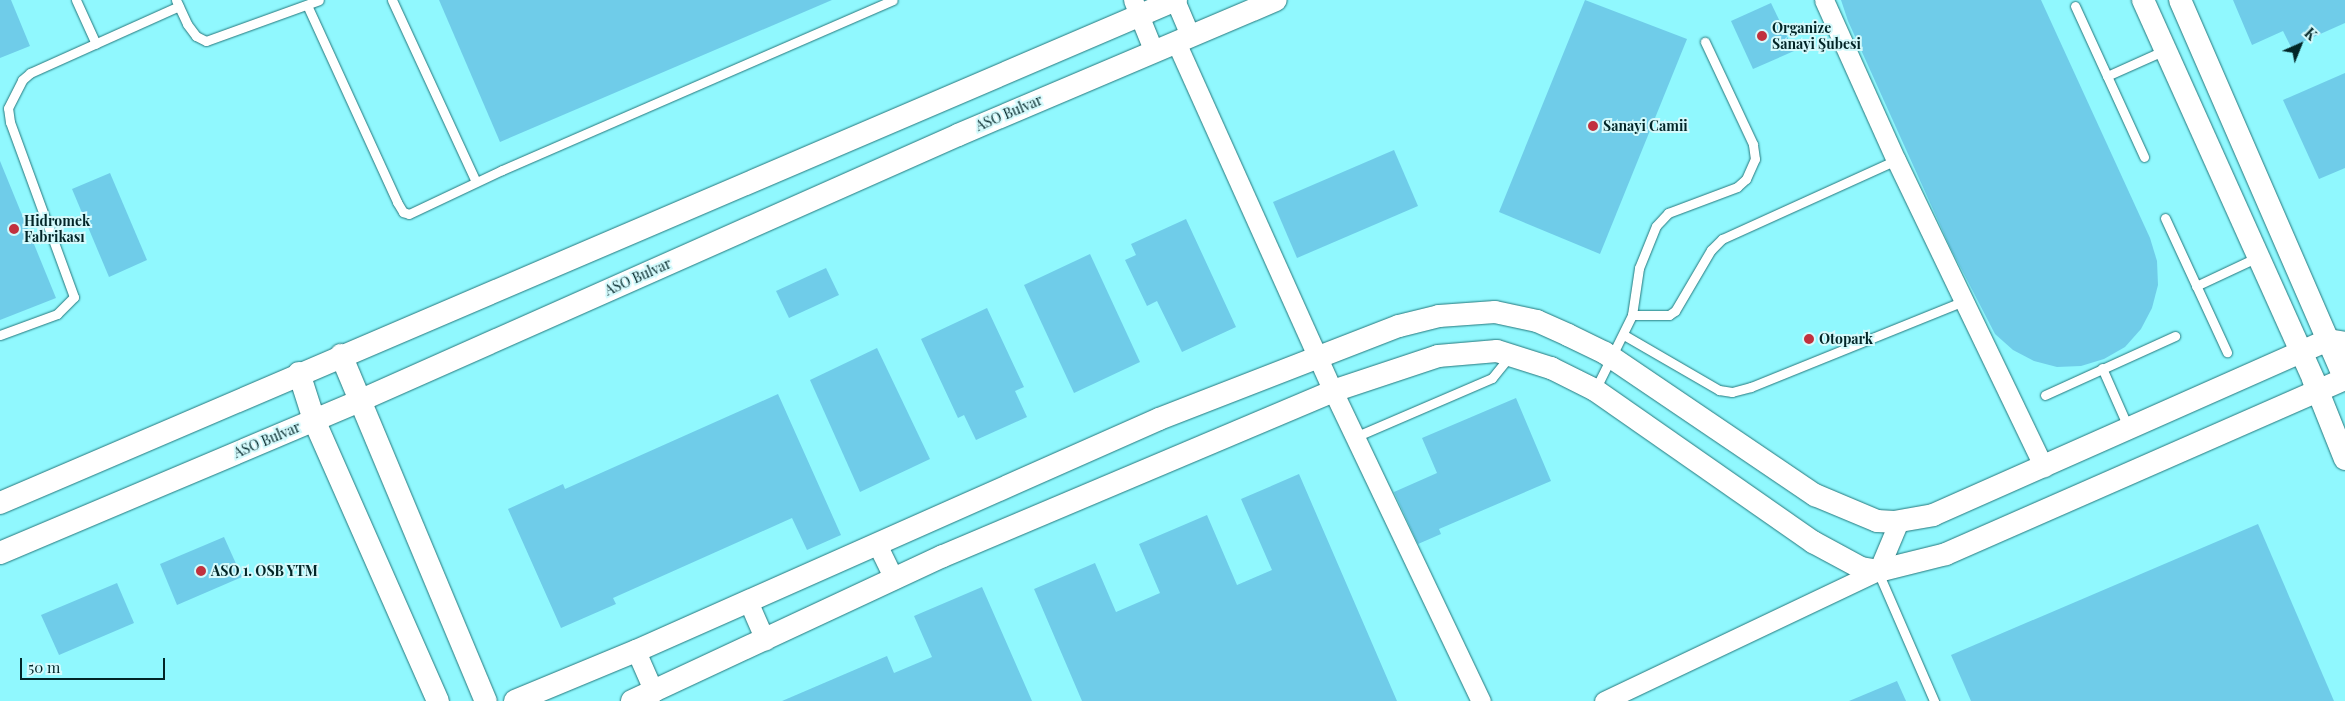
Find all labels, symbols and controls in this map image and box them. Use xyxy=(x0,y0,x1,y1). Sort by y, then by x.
place label: Organize Sanayi Şubesi xyxy=(1772,20,1861,52)
north arrow xyxy=(2275,20,2325,70)
text: K xyxy=(2301,24,2321,44)
marker: Organize Sanayi Şubesi xyxy=(1756,30,1768,42)
street label: ASO Bulvar xyxy=(973,91,1045,135)
place label: Sanayi Camii xyxy=(1603,118,1688,134)
marker: Sanayi Camii xyxy=(1587,120,1599,132)
place label: Hidromek Fabrikası xyxy=(24,213,90,246)
marker: Hidromek Fabrikası xyxy=(8,223,20,235)
street label: ASO Bulvar xyxy=(602,255,674,299)
place label: Otopark xyxy=(1819,331,1873,347)
marker: Otopark xyxy=(1803,333,1815,345)
street label: ASO Bulvar xyxy=(231,418,303,462)
place label: ASO 1. OSB YTM xyxy=(211,563,318,579)
marker: ASO 1. OSB YTM xyxy=(195,565,207,577)
scale bar xyxy=(22,648,168,680)
text: 50 m xyxy=(28,657,60,677)

